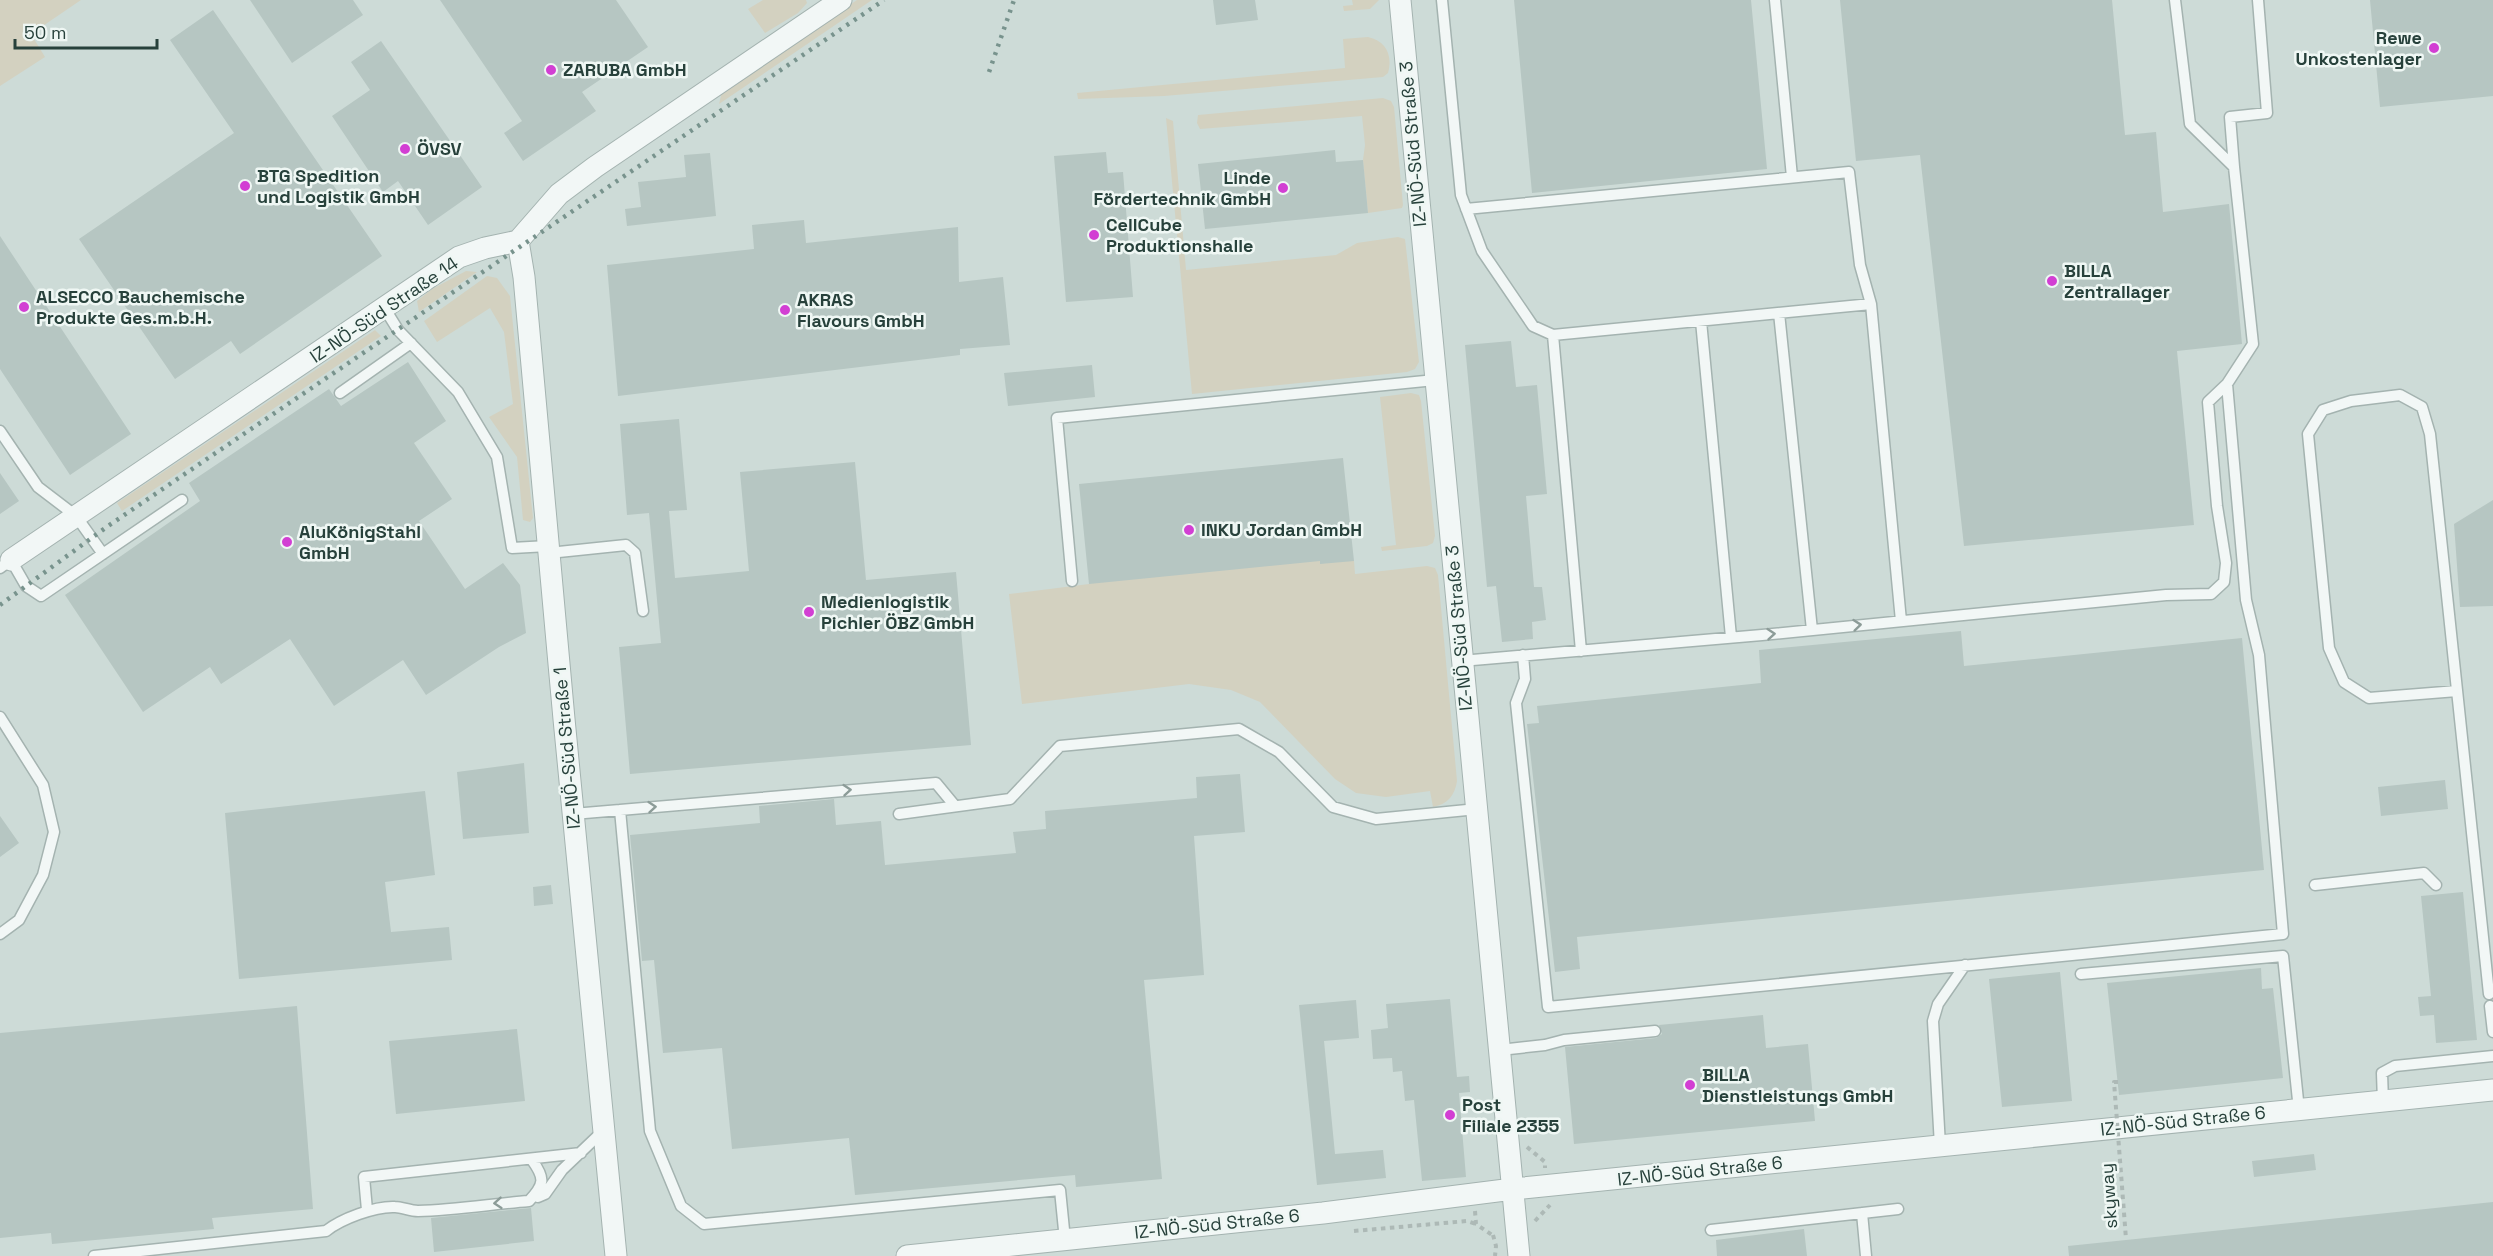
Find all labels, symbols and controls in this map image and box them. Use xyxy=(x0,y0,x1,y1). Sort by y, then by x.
scale bar xyxy=(15,12,158,50)
text: 50 m xyxy=(24,21,66,44)
place label: Rewe Unkostenlager xyxy=(2296,26,2422,70)
marker: Rewe Unkostenlager xyxy=(2427,41,2441,55)
place label: ZARUBA GmbH xyxy=(563,58,686,81)
street label: IZ-NÖ-Süd Straße 3 xyxy=(1394,60,1431,228)
marker: ZARUBA GmbH xyxy=(544,63,558,77)
place label: ÖVSV xyxy=(417,137,462,160)
marker: ÖVSV xyxy=(398,142,412,156)
place label: BTG Spedition und Logistik GmbH xyxy=(257,164,420,208)
place label: Linde Fördertechnik GmbH xyxy=(1094,166,1271,210)
marker: BTG Spedition und Logistik GmbH xyxy=(238,179,252,193)
marker: Linde Fördertechnik GmbH xyxy=(1276,181,1290,195)
place label: CellCube Produktionshalle xyxy=(1106,213,1253,257)
marker: CellCube Produktionshalle xyxy=(1087,228,1101,242)
street label: IZ-NÖ-Süd Straße 14 xyxy=(305,251,462,368)
place label: BILLA Zentrallager xyxy=(2064,259,2170,303)
marker: BILLA Zentrallager xyxy=(2045,274,2059,288)
place label: ALSECCO Bauchemische Produkte Ges.m.b.H. xyxy=(36,285,245,329)
place label: AKRAS Flavours GmbH xyxy=(797,288,925,332)
marker: ALSECCO Bauchemische Produkte Ges.m.b.H. xyxy=(17,300,31,314)
marker: AKRAS Flavours GmbH xyxy=(778,303,792,317)
place label: INKU Jordan GmbH xyxy=(1201,518,1362,541)
place label: AluKönigStahl GmbH xyxy=(299,520,421,564)
marker: INKU Jordan GmbH xyxy=(1182,523,1196,537)
marker: AluKönigStahl GmbH xyxy=(280,535,294,549)
street label: IZ-NÖ-Süd Straße 3 xyxy=(1440,544,1477,712)
place label: Medienlogistik Pichler ÖBZ GmbH xyxy=(821,590,974,634)
marker: Medienlogistik Pichler ÖBZ GmbH xyxy=(802,605,816,619)
one-way arrow xyxy=(1852,619,1862,632)
one-way arrow xyxy=(1767,628,1776,641)
street label: IZ-NÖ-Süd Straße 1 xyxy=(548,666,585,830)
one-way arrow xyxy=(842,784,851,797)
one-way arrow xyxy=(648,801,657,814)
place label: BILLA Dienstleistungs GmbH xyxy=(1702,1063,1893,1107)
marker: BILLA Dienstleistungs GmbH xyxy=(1683,1078,1697,1092)
place label: Post Filiale 2355 xyxy=(1462,1093,1560,1137)
street label: IZ-NÖ-Süd Straße 6 xyxy=(2099,1100,2267,1141)
marker: Post Filiale 2355 xyxy=(1443,1108,1457,1122)
street label: IZ-NÖ-Süd Straße 6 xyxy=(1616,1150,1784,1191)
street label: skyway xyxy=(2095,1163,2122,1230)
one-way arrow xyxy=(493,1196,502,1209)
street label: IZ-NÖ-Süd Straße 6 xyxy=(1133,1203,1301,1244)

